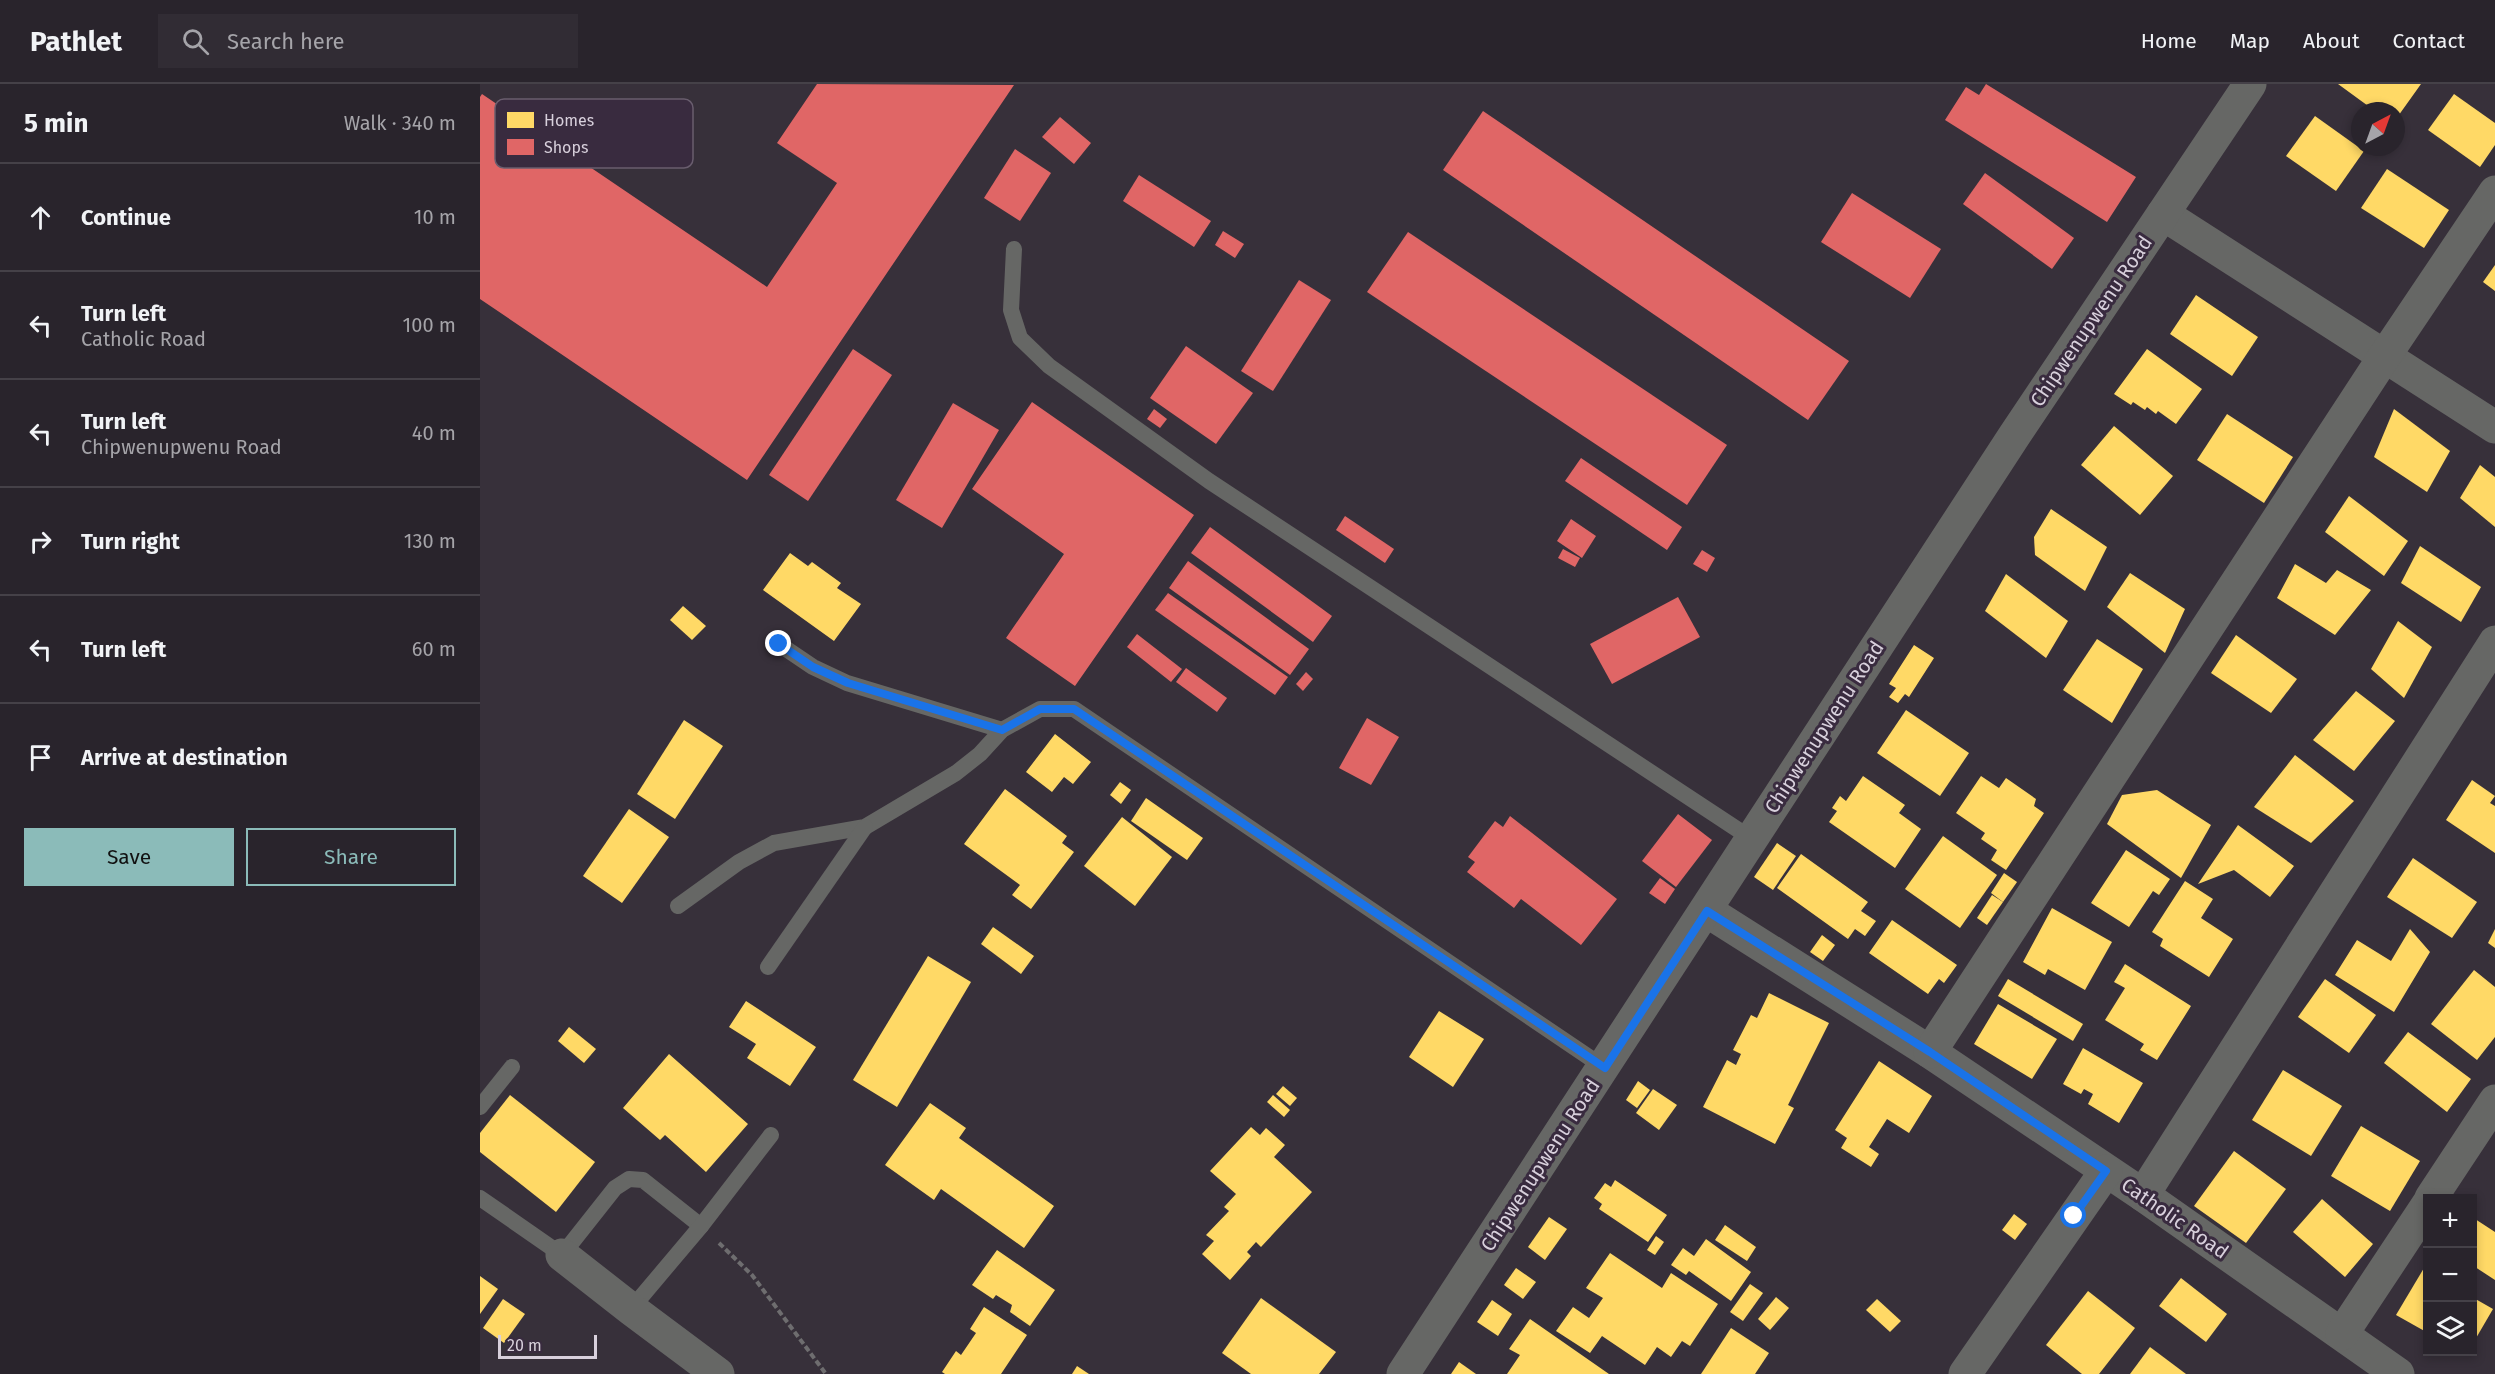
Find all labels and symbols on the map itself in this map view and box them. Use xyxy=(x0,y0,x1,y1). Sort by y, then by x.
legend xyxy=(495,99,693,168)
north arrow xyxy=(2351,102,2405,156)
text: Homes xyxy=(544,111,594,130)
text: Shops xyxy=(544,138,588,157)
street label: Chipwenupwenu Road xyxy=(2025,231,2157,411)
route end xyxy=(765,630,791,656)
street label: Chipwenupwenu Road xyxy=(1759,636,1889,818)
street label: Chipwenupwenu Road xyxy=(1475,1074,1605,1256)
street label: Catholic Road xyxy=(2117,1172,2233,1264)
route start xyxy=(2060,1202,2086,1228)
scale bar xyxy=(498,1332,597,1360)

